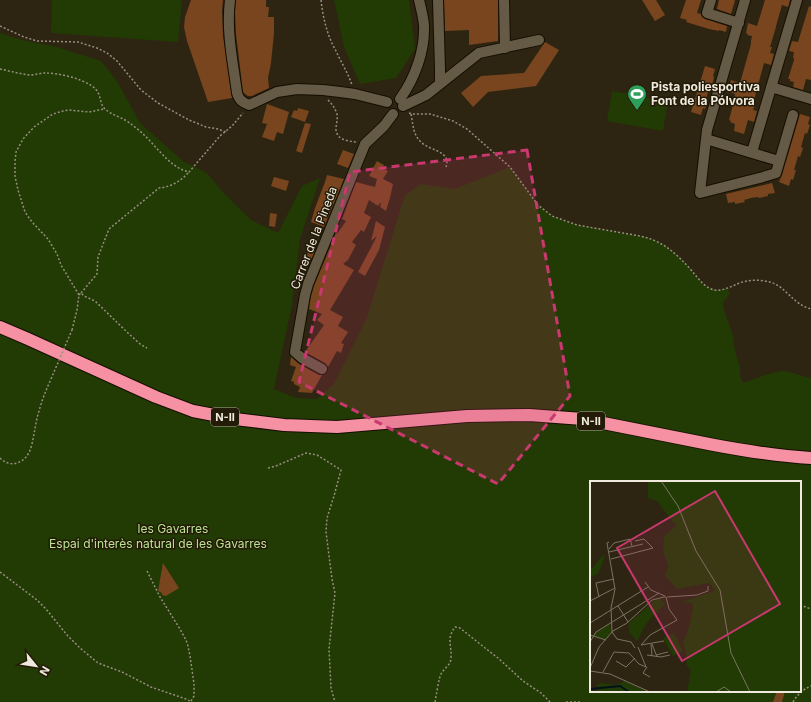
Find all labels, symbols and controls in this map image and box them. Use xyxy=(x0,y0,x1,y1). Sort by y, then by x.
place label: Pista poliesportiva Font de la Pólvora xyxy=(651,79,760,108)
sports icon: Pista poliesportiva Font de la Pólvora xyxy=(626,83,648,111)
street label: Carrer de la Pineda xyxy=(287,184,340,291)
road number: N-II xyxy=(211,408,239,426)
road number: N-II xyxy=(577,412,605,430)
inset map xyxy=(590,481,801,692)
park label: les Gavarres xyxy=(138,521,208,536)
park label: Espai d'interès natural de les Gavarres xyxy=(49,536,267,551)
north arrow xyxy=(16,646,56,686)
text: N xyxy=(37,664,53,678)

